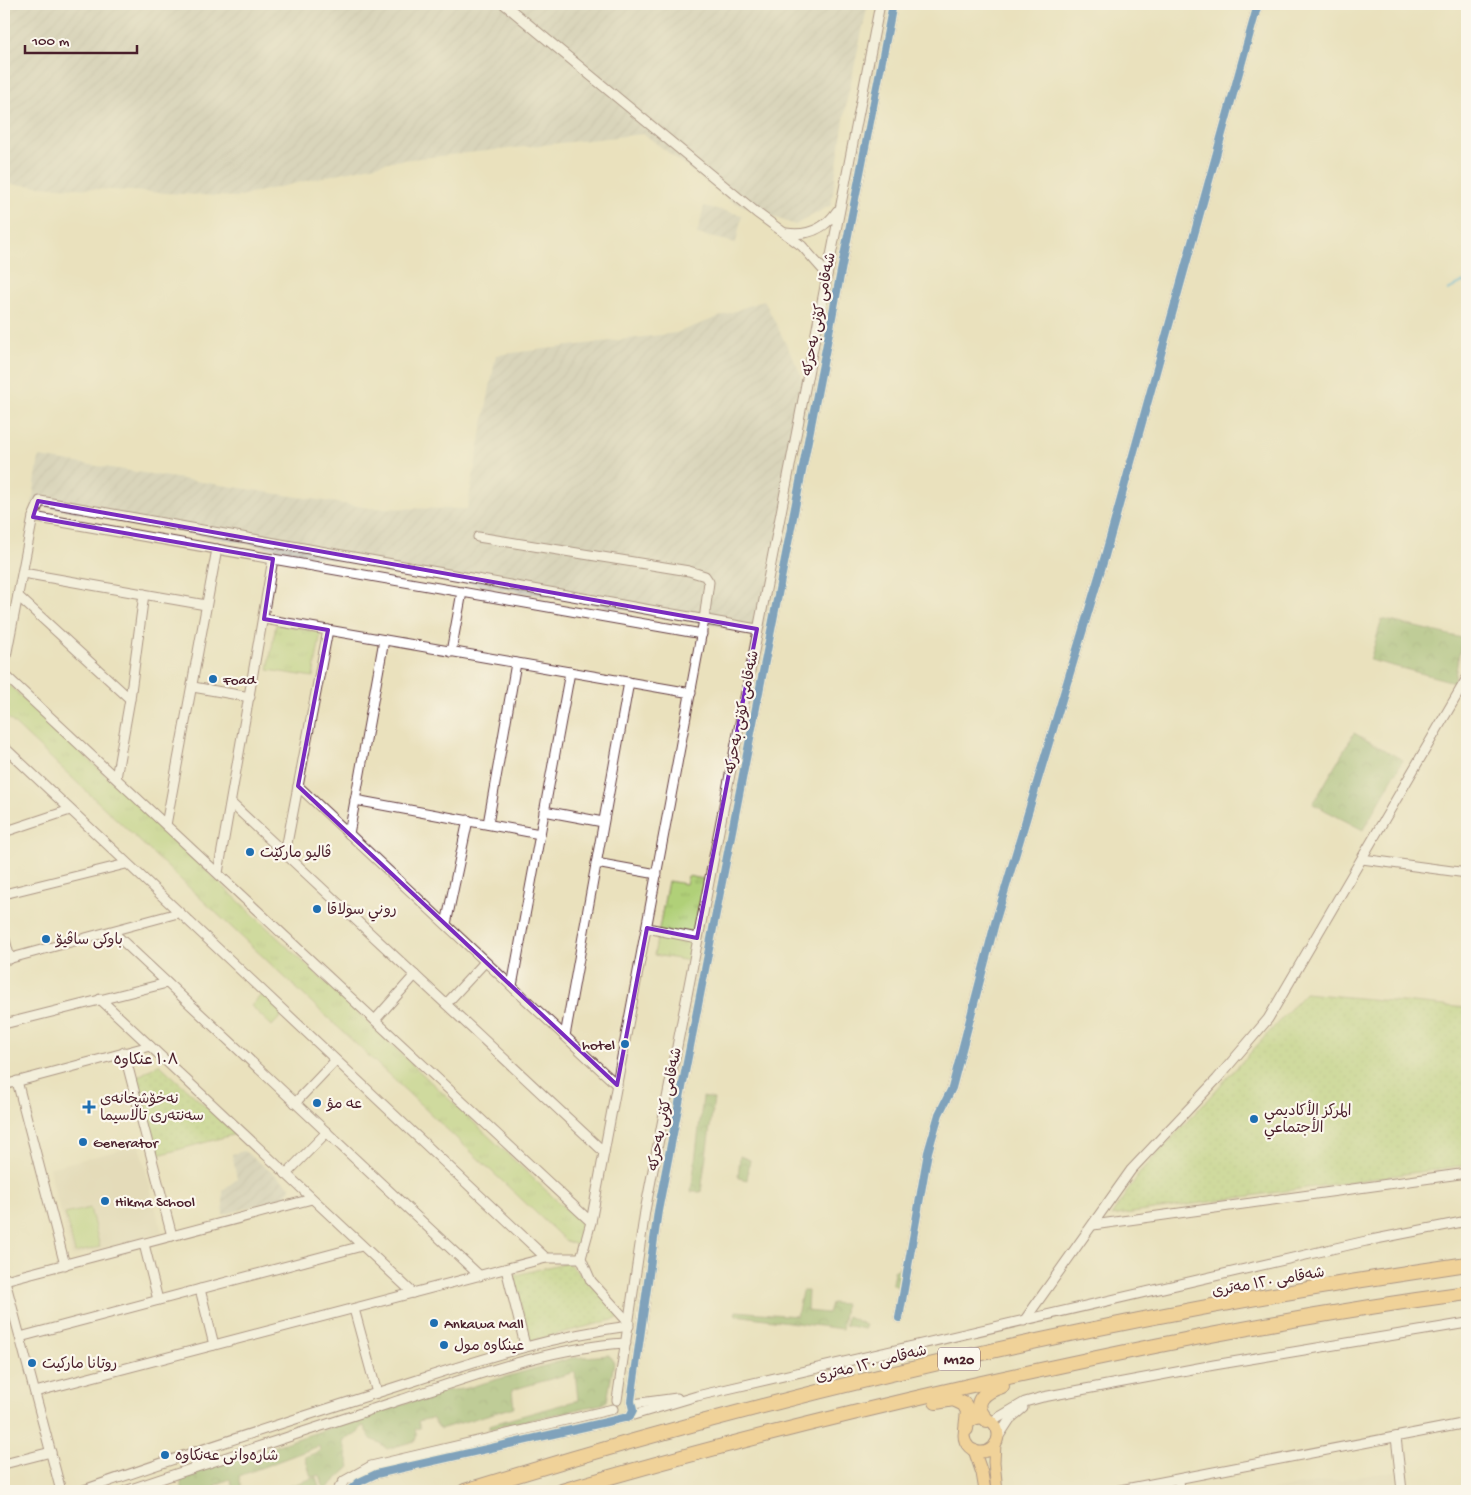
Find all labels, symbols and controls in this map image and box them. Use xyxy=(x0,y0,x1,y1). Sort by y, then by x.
scale bar xyxy=(25,22,138,54)
text: 100 m xyxy=(31,33,70,51)
street label: شەقامی کۆنی بەحرکە xyxy=(799,251,841,378)
street label: شەقامی کۆنی بەحرکە xyxy=(722,649,764,776)
place label: Foad xyxy=(222,672,257,690)
marker: Foad xyxy=(207,673,219,685)
place label: ڤالیو مارکێت xyxy=(260,844,331,863)
marker: ڤالیو مارکێت xyxy=(244,846,256,858)
place label: روني سولاقا xyxy=(327,902,397,922)
marker: روني سولاقا xyxy=(311,903,323,915)
place label: باوکی ساڤیۆ xyxy=(55,931,123,950)
marker: باوکی ساڤیۆ xyxy=(40,933,52,945)
place label: hotel xyxy=(582,1037,615,1055)
marker: hotel xyxy=(619,1038,631,1050)
street label: شەقامی کۆنی بەحرکە xyxy=(645,1046,687,1173)
district label: ١٠٨ عنکاوە xyxy=(113,1052,179,1071)
place label: نەخۆشخانەی سەنتەری تاڵاسیما xyxy=(100,1091,204,1126)
place label: عه مؤ xyxy=(326,1096,362,1114)
marker: عه مؤ xyxy=(311,1097,323,1109)
marker: نەخۆشخانەی سەنتەری تاڵاسیما xyxy=(82,1100,96,1114)
place label: المركز الأكاديمي الأجتماعي xyxy=(1264,1100,1351,1140)
marker: المركز الأكاديمي الأجتماعي xyxy=(1248,1113,1260,1125)
place label: Generator xyxy=(93,1135,160,1153)
marker: Generator xyxy=(77,1136,89,1148)
place label: Hikma School xyxy=(115,1194,195,1212)
marker: Hikma School xyxy=(99,1195,111,1207)
street label: شەقامی ١٢٠ مەتری xyxy=(1211,1264,1326,1302)
place label: Ankawa Mall xyxy=(444,1316,524,1334)
marker: Ankawa Mall xyxy=(428,1317,440,1329)
place label: عينكاوه مول xyxy=(454,1338,524,1356)
marker: عينكاوه مول xyxy=(438,1339,450,1351)
street label: شەقامی ١٢٠ مەتری xyxy=(814,1342,929,1387)
road number: M120 xyxy=(938,1348,980,1370)
place label: روتانا ماركيت xyxy=(42,1356,117,1374)
marker: روتانا ماركيت xyxy=(26,1357,38,1369)
place label: شارەوانی عەنکاوە xyxy=(175,1448,278,1466)
marker: شارەوانی عەنکاوە xyxy=(159,1449,171,1461)

